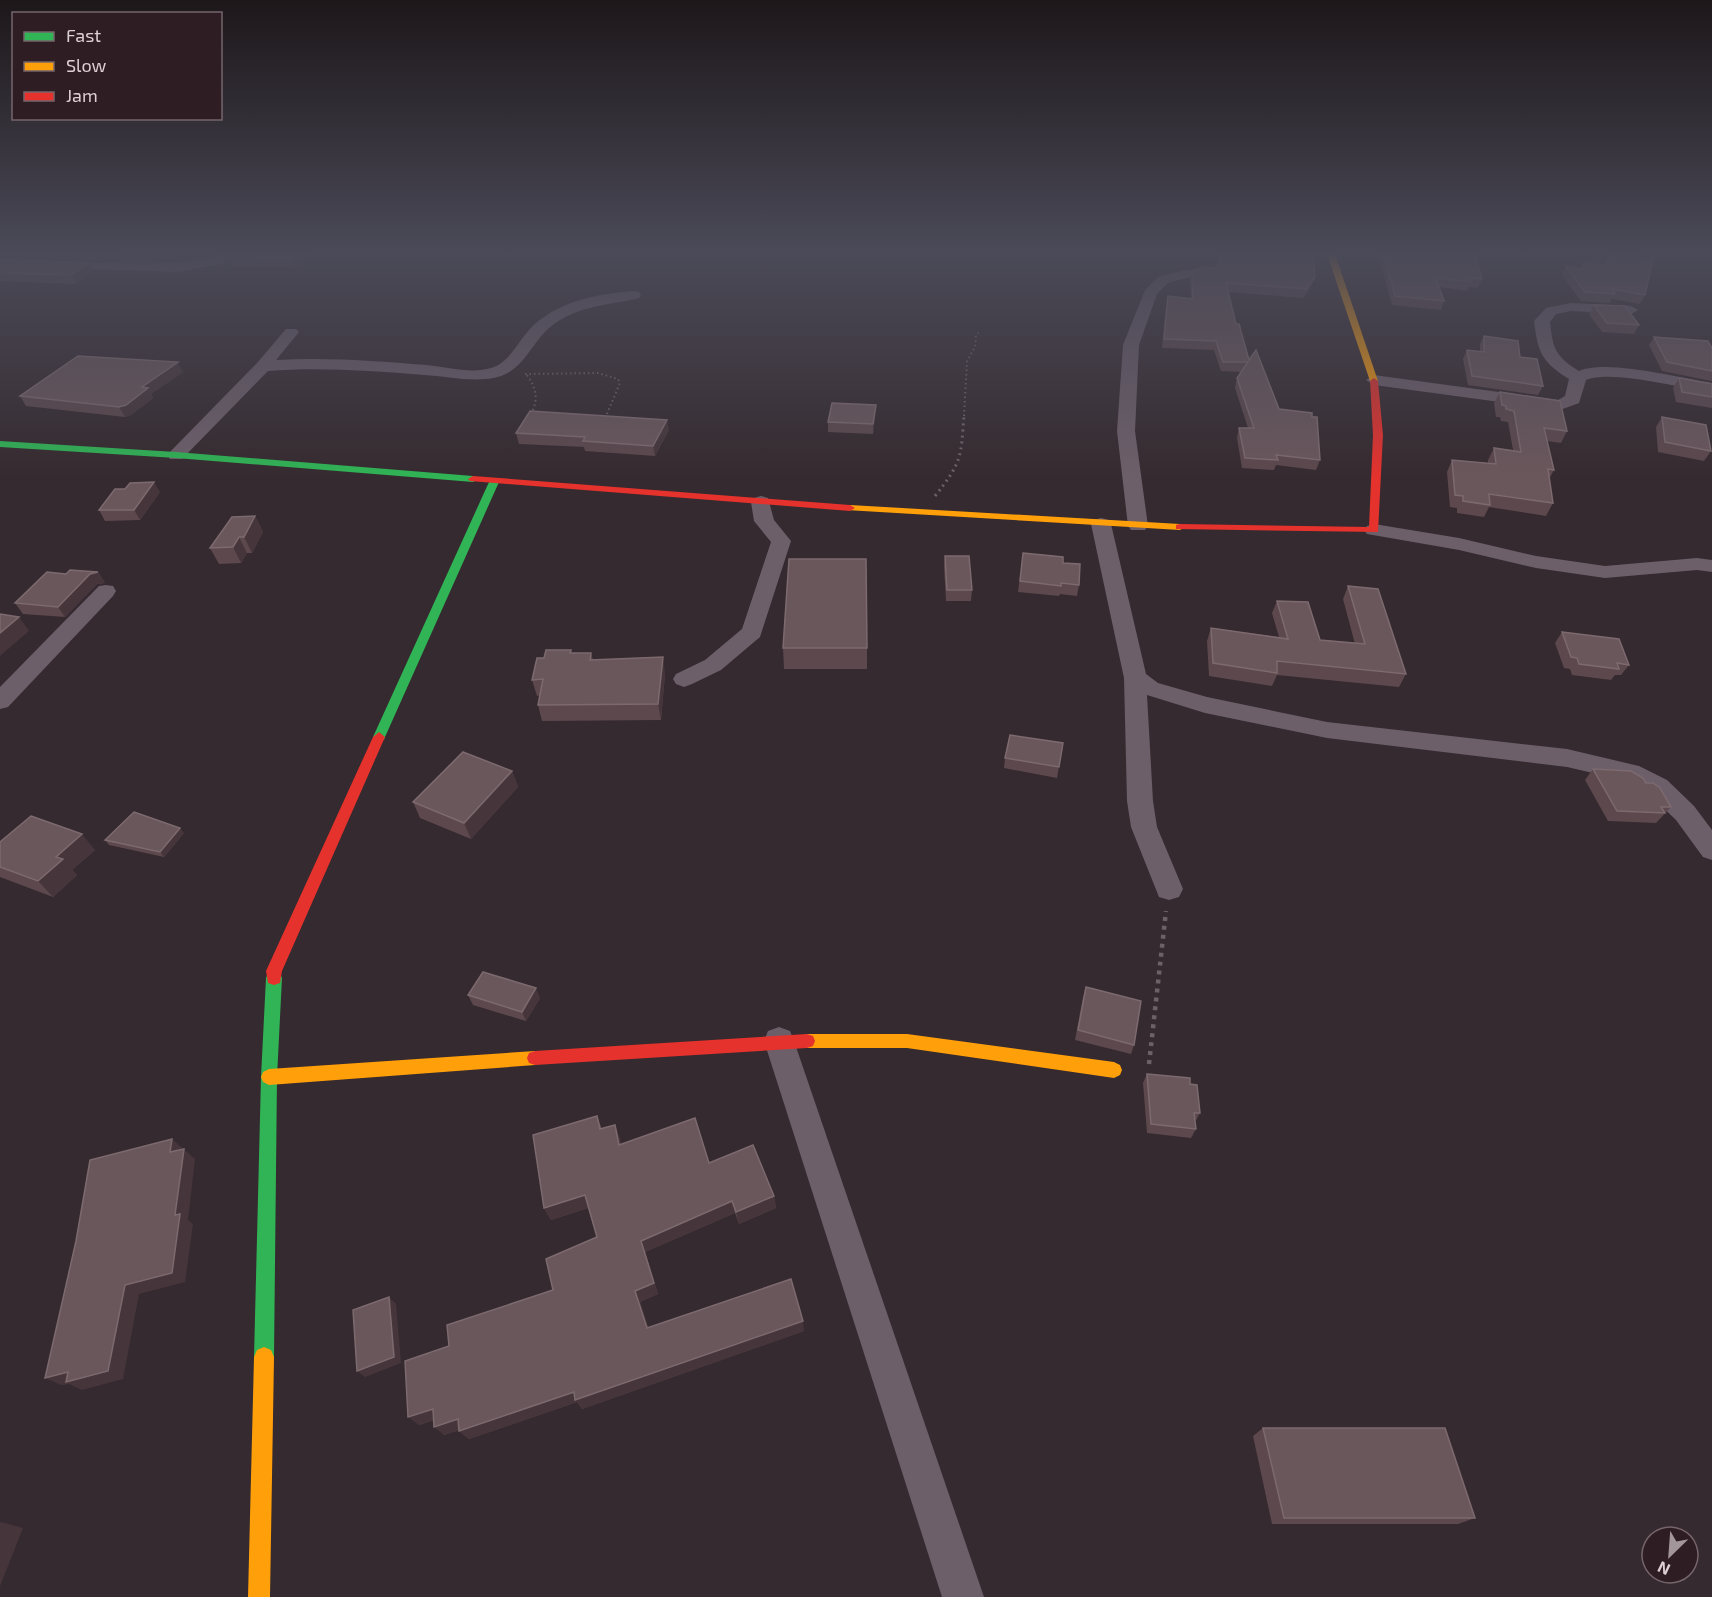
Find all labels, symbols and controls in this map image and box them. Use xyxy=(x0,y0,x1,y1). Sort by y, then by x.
legend xyxy=(12,12,222,120)
text: Fast xyxy=(66,24,101,46)
text: Slow xyxy=(66,54,107,76)
text: Jam xyxy=(66,84,98,106)
north arrow xyxy=(1640,1525,1700,1585)
text: N xyxy=(1654,1558,1673,1580)

